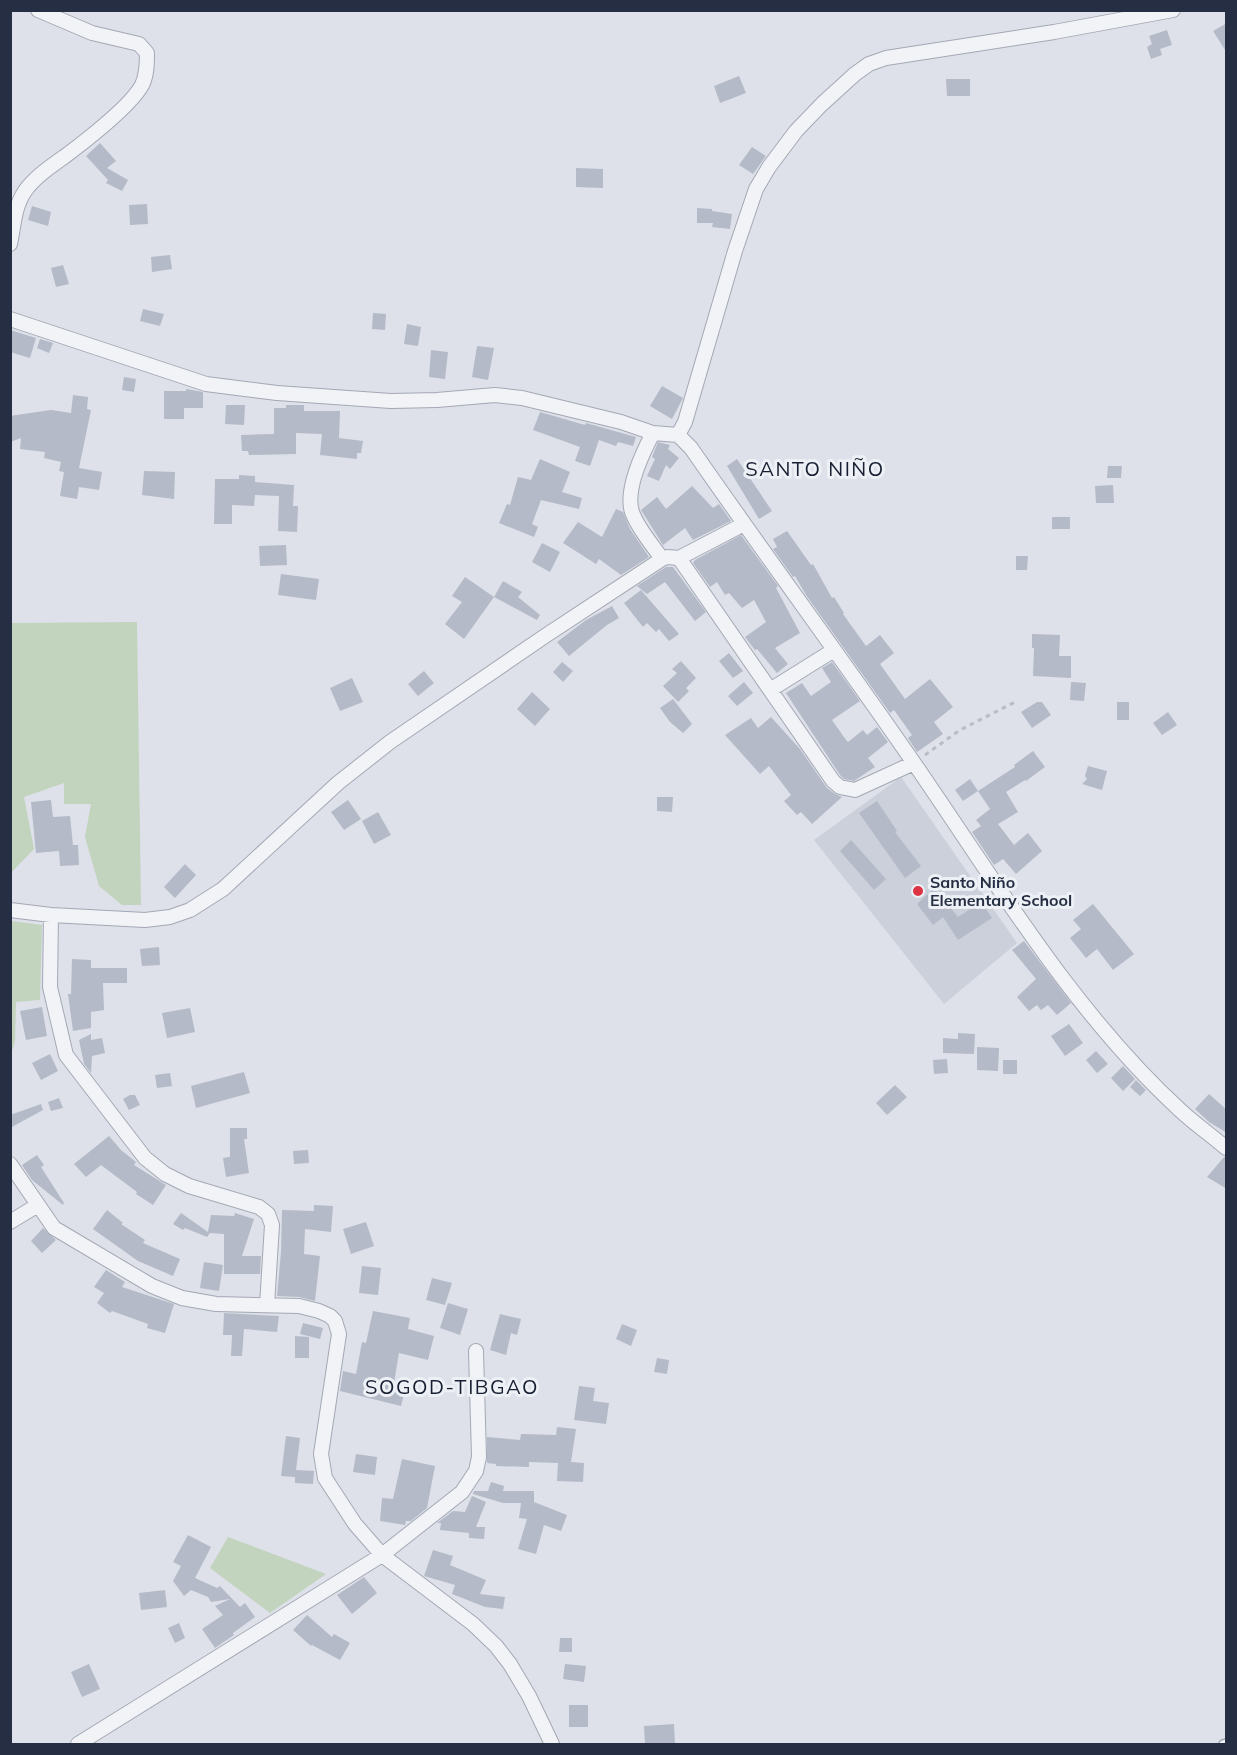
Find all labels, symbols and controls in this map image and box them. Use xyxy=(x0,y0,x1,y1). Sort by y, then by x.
district label: SANTO NIÑO xyxy=(745,456,885,481)
place label: Santo Niño Elementary School xyxy=(930,872,1072,910)
marker: Santo Niño Elementary School xyxy=(911,884,925,898)
district label: SOGOD-TIBGAO xyxy=(365,1374,539,1399)

